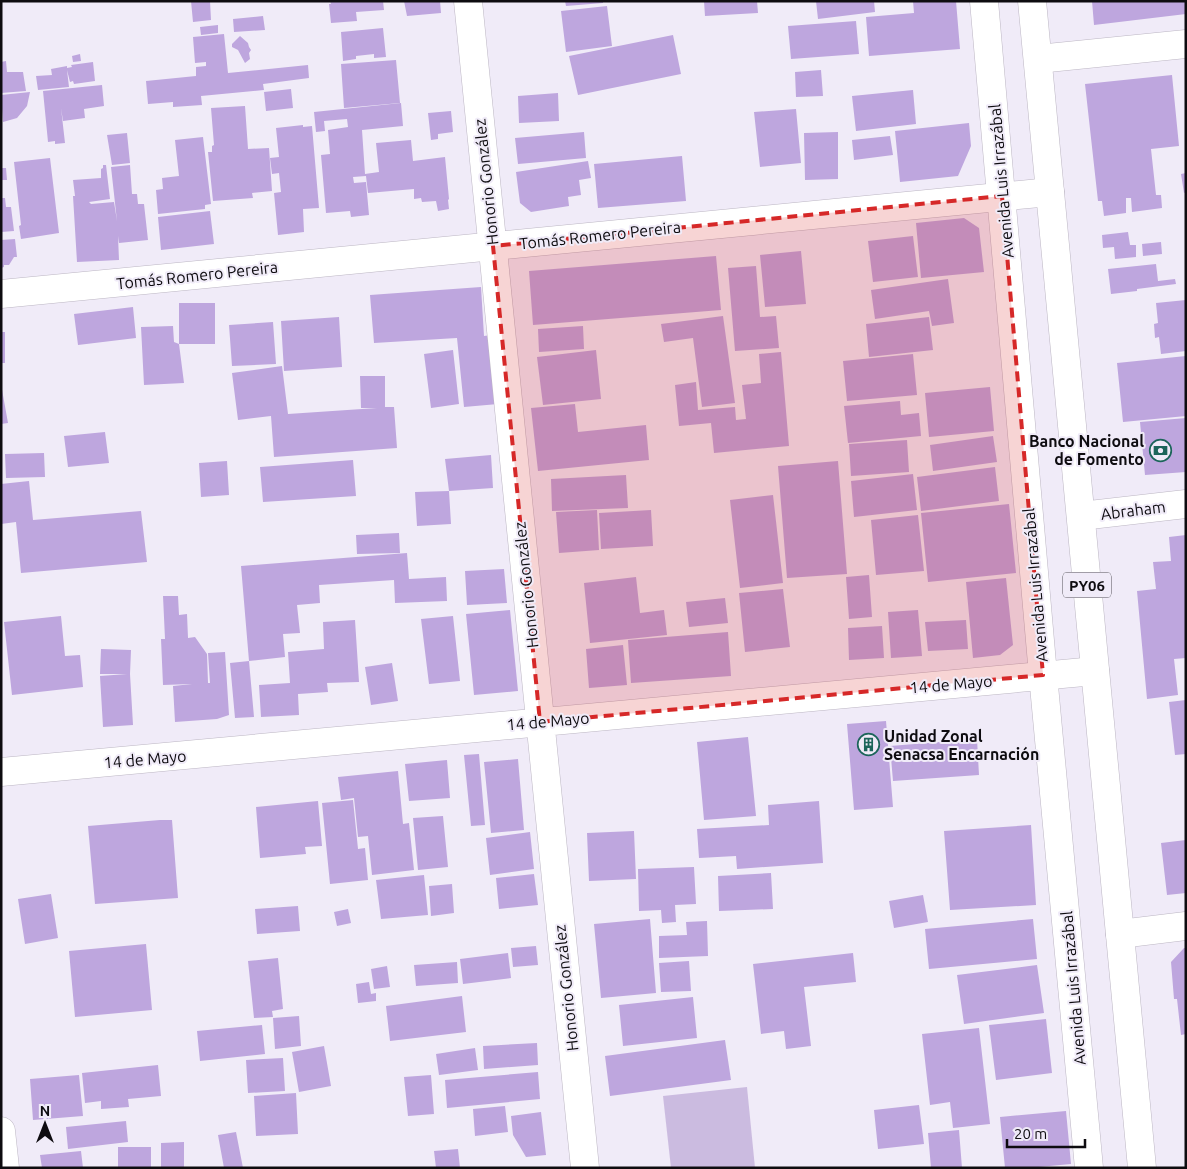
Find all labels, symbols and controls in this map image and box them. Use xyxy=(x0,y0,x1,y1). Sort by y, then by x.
street label: Avenida Luis Irrazábal xyxy=(985,103,1017,259)
street label: Honorio González xyxy=(470,118,502,246)
street label: Tomás Romero Pereira xyxy=(518,218,682,252)
street label: Tomás Romero Pereira xyxy=(115,258,279,292)
place label: Banco Nacional de Fomento xyxy=(1029,432,1144,468)
bank icon: Banco Nacional de Fomento xyxy=(1148,438,1172,462)
street label: Abraham xyxy=(1100,497,1166,523)
street label: Avenida Luis Irrazábal xyxy=(1019,507,1051,663)
street label: Honorio González xyxy=(510,521,542,649)
road number: PY06 xyxy=(1063,572,1111,598)
street label: 14 de Mayo xyxy=(909,671,993,697)
street label: 14 de Mayo xyxy=(506,708,590,734)
place label: Unidad Zonal Senacsa Encarnación xyxy=(884,727,1039,763)
building icon: Unidad Zonal Senacsa Encarnación xyxy=(856,733,880,757)
street label: 14 de Mayo xyxy=(103,746,187,772)
street label: Avenida Luis Irrazábal xyxy=(1057,910,1089,1066)
street label: Honorio González xyxy=(550,924,582,1052)
north arrow xyxy=(20,1099,70,1149)
text: N xyxy=(40,1103,50,1119)
scale bar xyxy=(1007,1116,1084,1148)
text: 20 m xyxy=(1014,1125,1047,1142)

